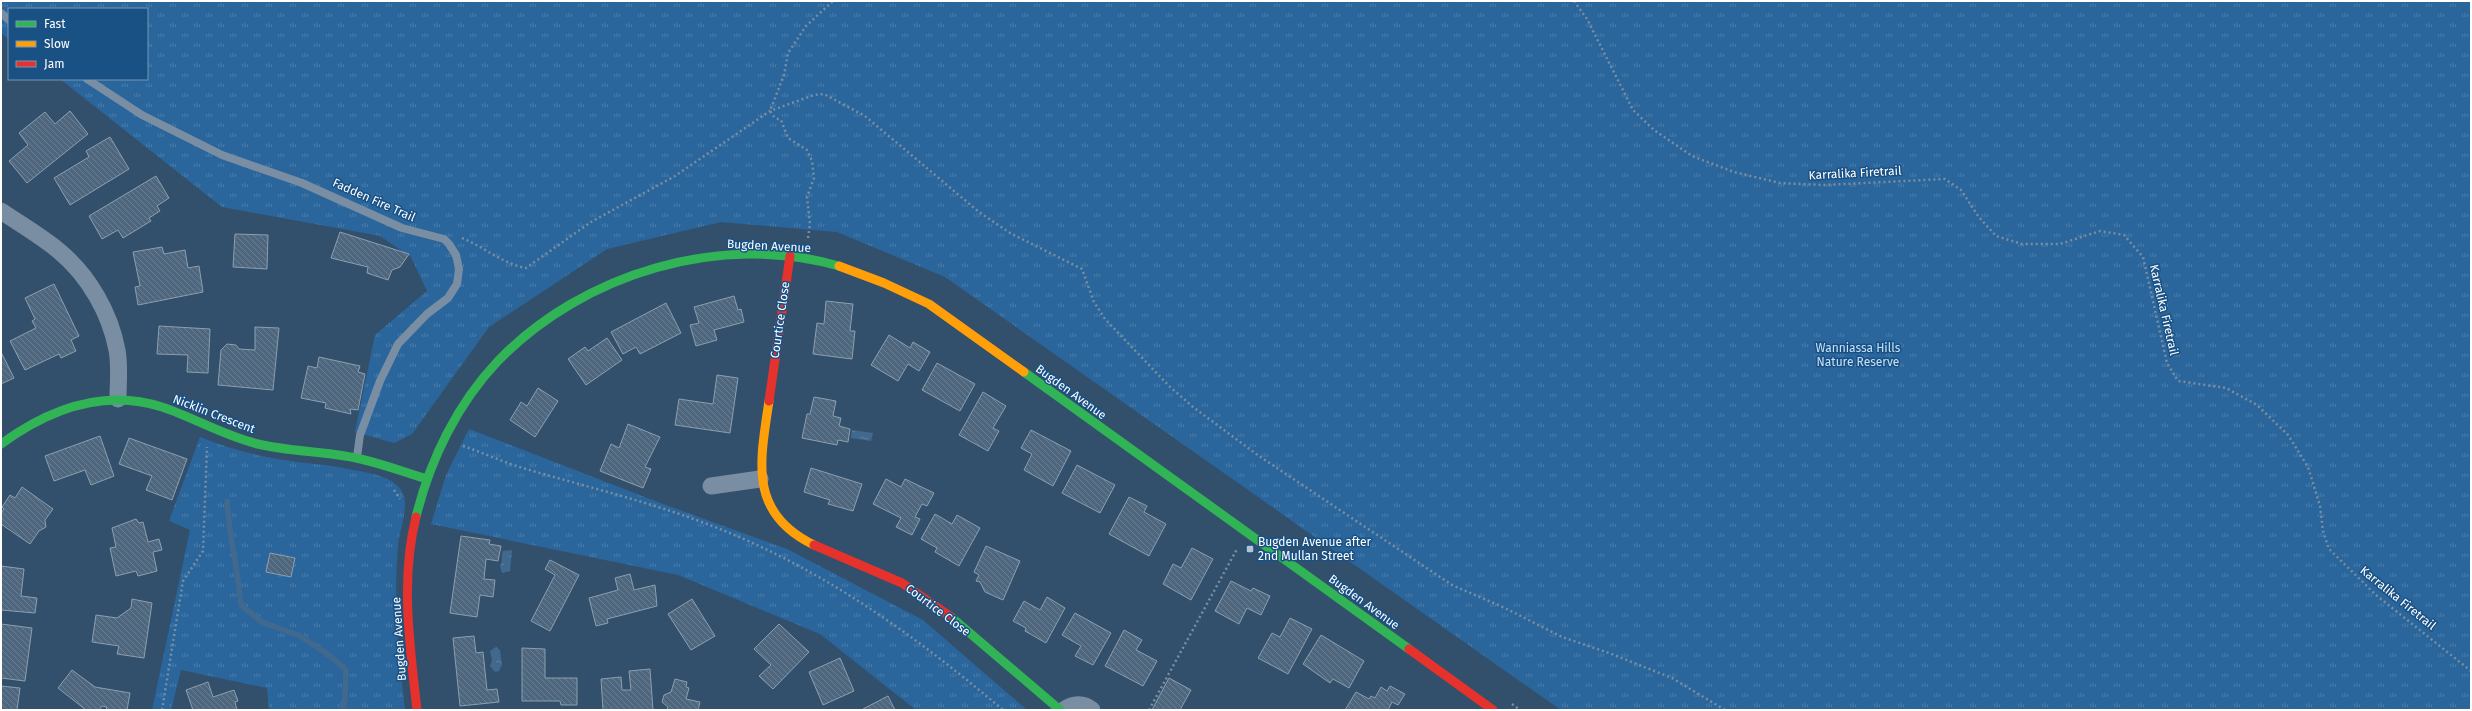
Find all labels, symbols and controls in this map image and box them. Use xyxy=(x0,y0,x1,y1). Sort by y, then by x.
legend xyxy=(8,8,148,80)
text: Fast xyxy=(44,17,66,31)
text: Slow xyxy=(44,37,70,51)
text: Jam xyxy=(44,57,64,71)
street label: Karralika Firetrail xyxy=(1808,164,1902,182)
street label: Fadden Fire Trail xyxy=(330,175,418,225)
street label: Bugden Avenue xyxy=(727,237,811,255)
street label: Karralika Firetrail xyxy=(2147,263,2181,357)
street label: Courtice Close xyxy=(768,281,792,359)
park label: Wanniassa Hills Nature Reserve xyxy=(1816,341,1901,369)
street label: Bugden Avenue xyxy=(1033,362,1109,422)
street label: Nicklin Crescent xyxy=(171,392,258,436)
place label: Bugden Avenue after 2nd Mullan Street xyxy=(1258,535,1372,563)
marker: Bugden Avenue after 2nd Mullan Street xyxy=(1245,544,1255,554)
street label: Karralika Firetrail xyxy=(2357,563,2439,633)
street label: Bugden Avenue xyxy=(1326,572,1402,632)
street label: Courtice Close xyxy=(903,581,973,639)
street label: Bugden Avenue xyxy=(389,597,409,681)

